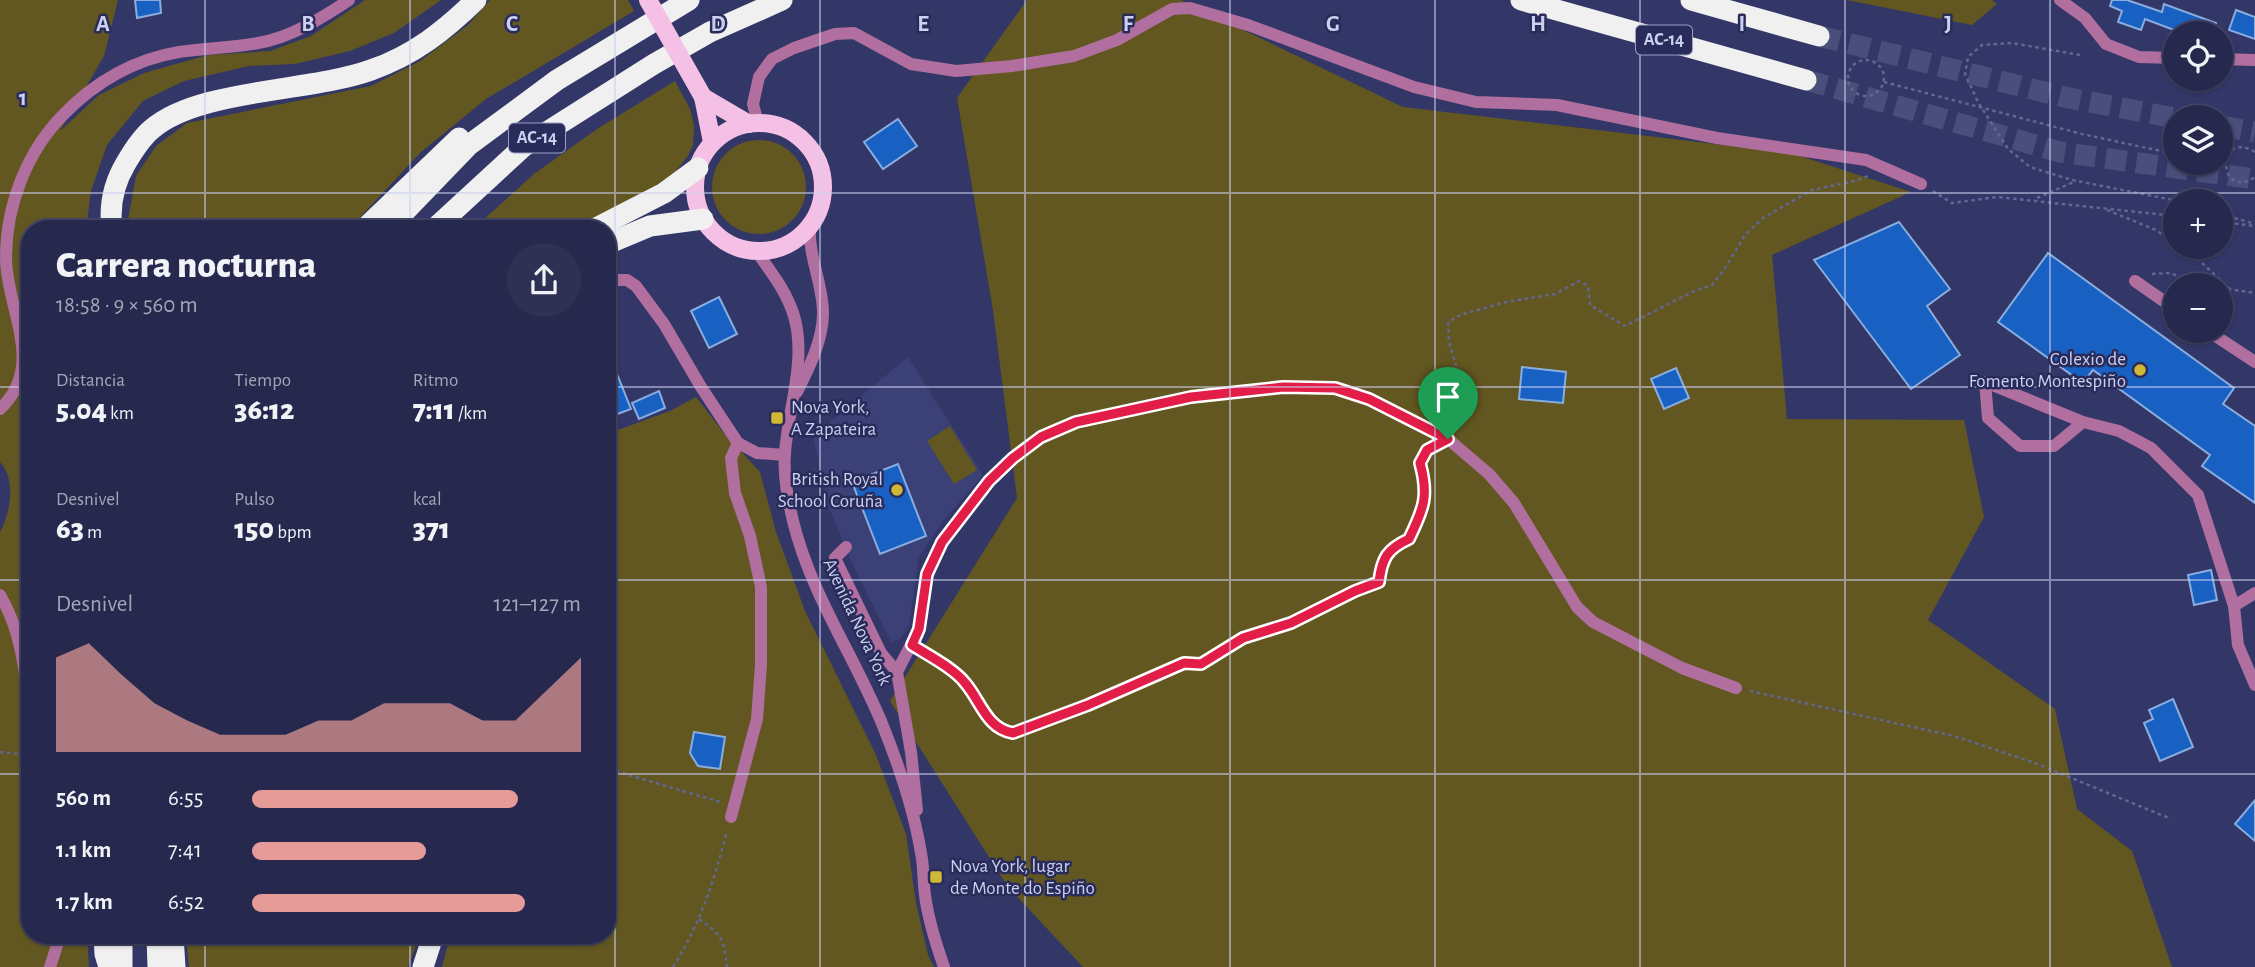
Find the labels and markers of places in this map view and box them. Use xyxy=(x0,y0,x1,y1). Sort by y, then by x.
place label: Colexio de Fomento Montespiño xyxy=(1969,350,2126,391)
marker: Colexio de Fomento Montespiño xyxy=(2132,362,2148,378)
pin xyxy=(1418,367,1478,439)
place label: Nova York, A Zapateira xyxy=(791,398,876,439)
marker: Nova York, A Zapateira xyxy=(769,410,785,426)
place label: British Royal School Coruña xyxy=(778,470,883,511)
marker: British Royal School Coruña xyxy=(889,482,905,498)
place label: Nova York, lugar de Monte do Espiño xyxy=(950,857,1095,898)
marker: Nova York, lugar de Monte do Espiño xyxy=(928,869,944,885)

